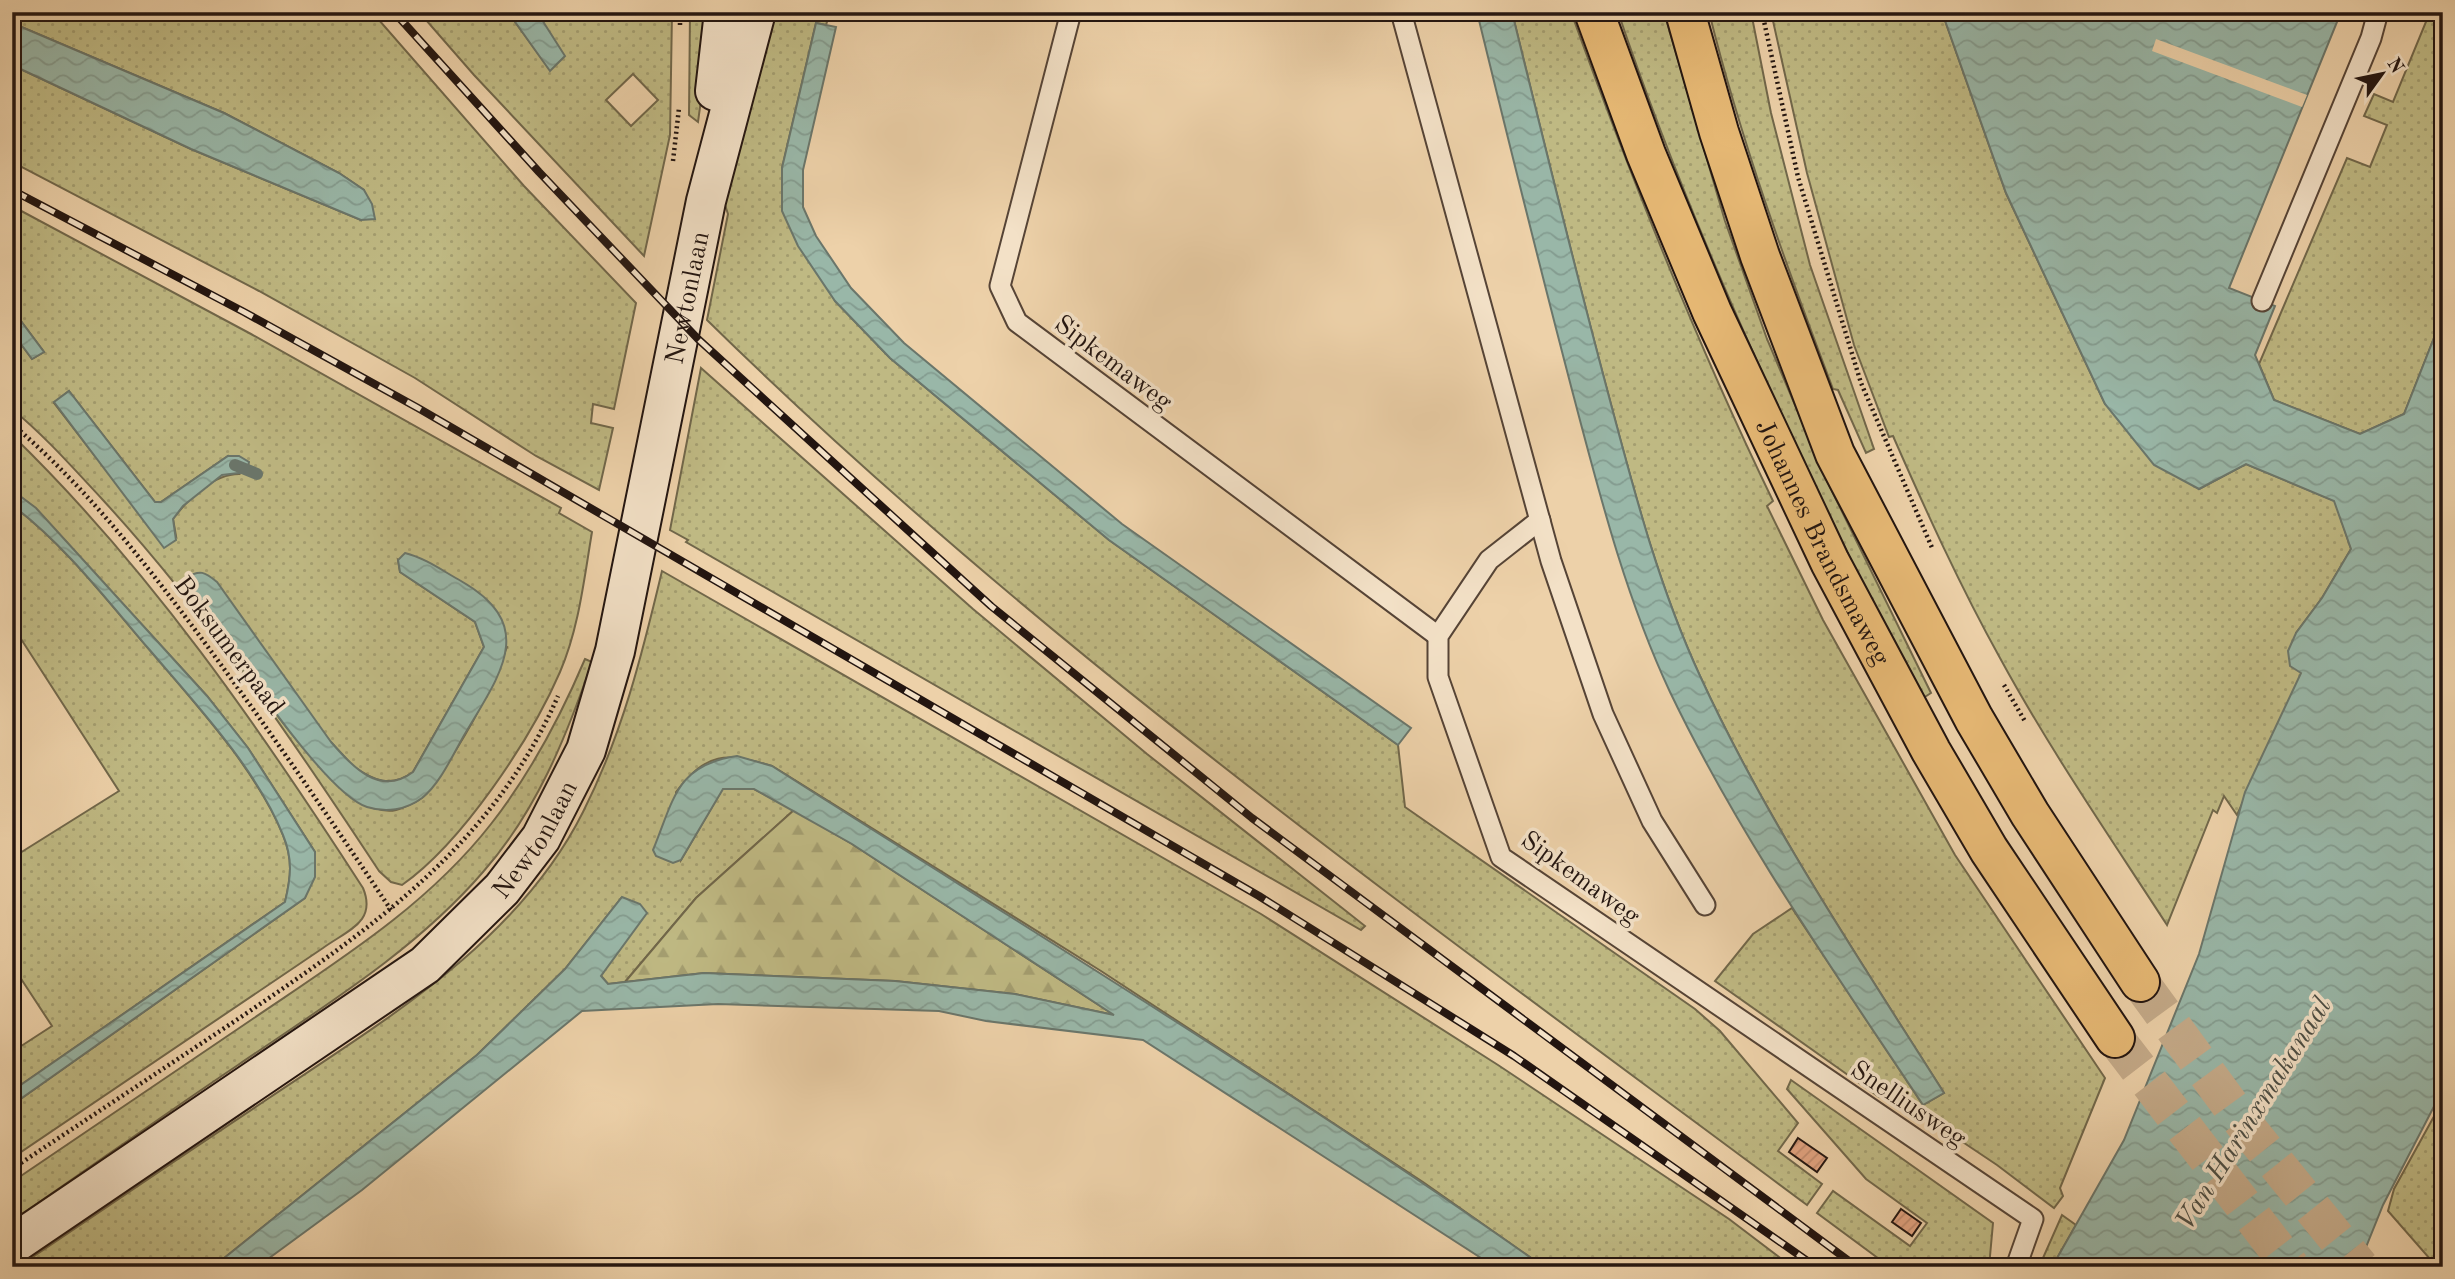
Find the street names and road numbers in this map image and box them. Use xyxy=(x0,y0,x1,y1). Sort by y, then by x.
street label: Newtonlaan xyxy=(662,229,715,367)
street label: Sipkemaweg xyxy=(1049,311,1176,416)
street label: Johannes Brandsmaweg xyxy=(1750,416,1894,670)
street label: Boksumerpaad xyxy=(168,572,289,720)
street label: Newtonlaan xyxy=(489,777,583,904)
street label: Sipkemaweg xyxy=(1516,827,1644,930)
street label: Snelliusweg xyxy=(1845,1057,1970,1153)

